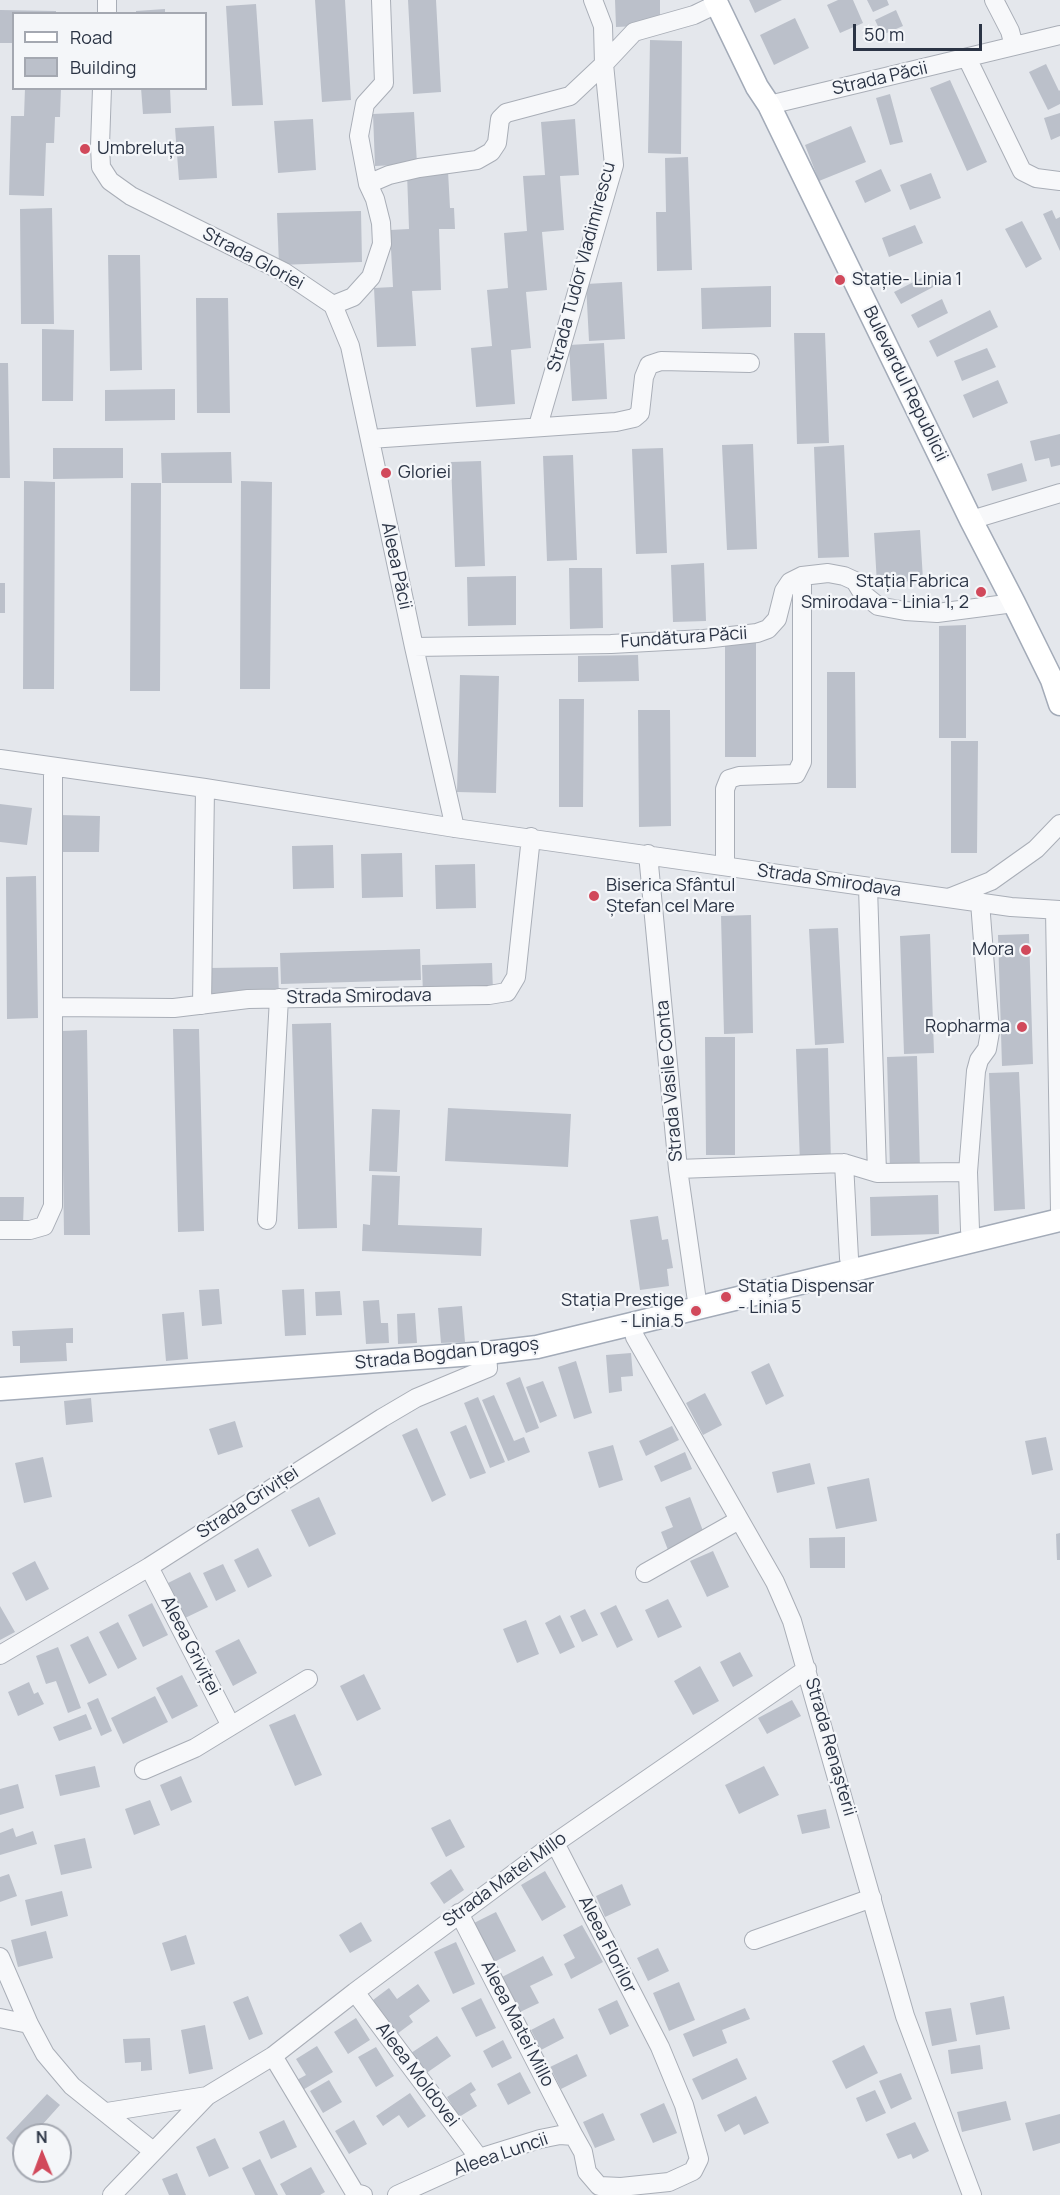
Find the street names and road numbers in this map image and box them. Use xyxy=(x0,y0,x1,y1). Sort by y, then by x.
street label: Strada Păcii xyxy=(830,58,930,100)
street label: Strada Tudor Vladimirescu xyxy=(544,160,620,374)
street label: Strada Gloriei xyxy=(199,223,307,295)
street label: Bulevardul Republicii xyxy=(858,303,952,465)
street label: Aleea Păcii xyxy=(376,520,416,612)
street label: Fundătura Păcii xyxy=(620,623,748,653)
street label: Strada Smirodava xyxy=(756,860,902,902)
street label: Strada Smirodava xyxy=(286,985,432,1009)
street label: Strada Vasile Conta xyxy=(652,999,688,1163)
street label: Strada Bogdan Dragoș xyxy=(354,1334,540,1374)
street label: Strada Griviței xyxy=(193,1462,303,1544)
street label: Aleea Griviței xyxy=(156,1593,224,1699)
street label: Strada Renașterii xyxy=(800,1675,860,1819)
street label: Strada Matei Millo xyxy=(439,1828,571,1932)
street label: Aleea Florilor xyxy=(573,1893,641,1997)
street label: Aleea Matei Millo xyxy=(476,1957,558,2091)
street label: Aleea Moldovei xyxy=(371,2019,463,2131)
street label: Aleea Luncii xyxy=(451,2129,551,2181)

